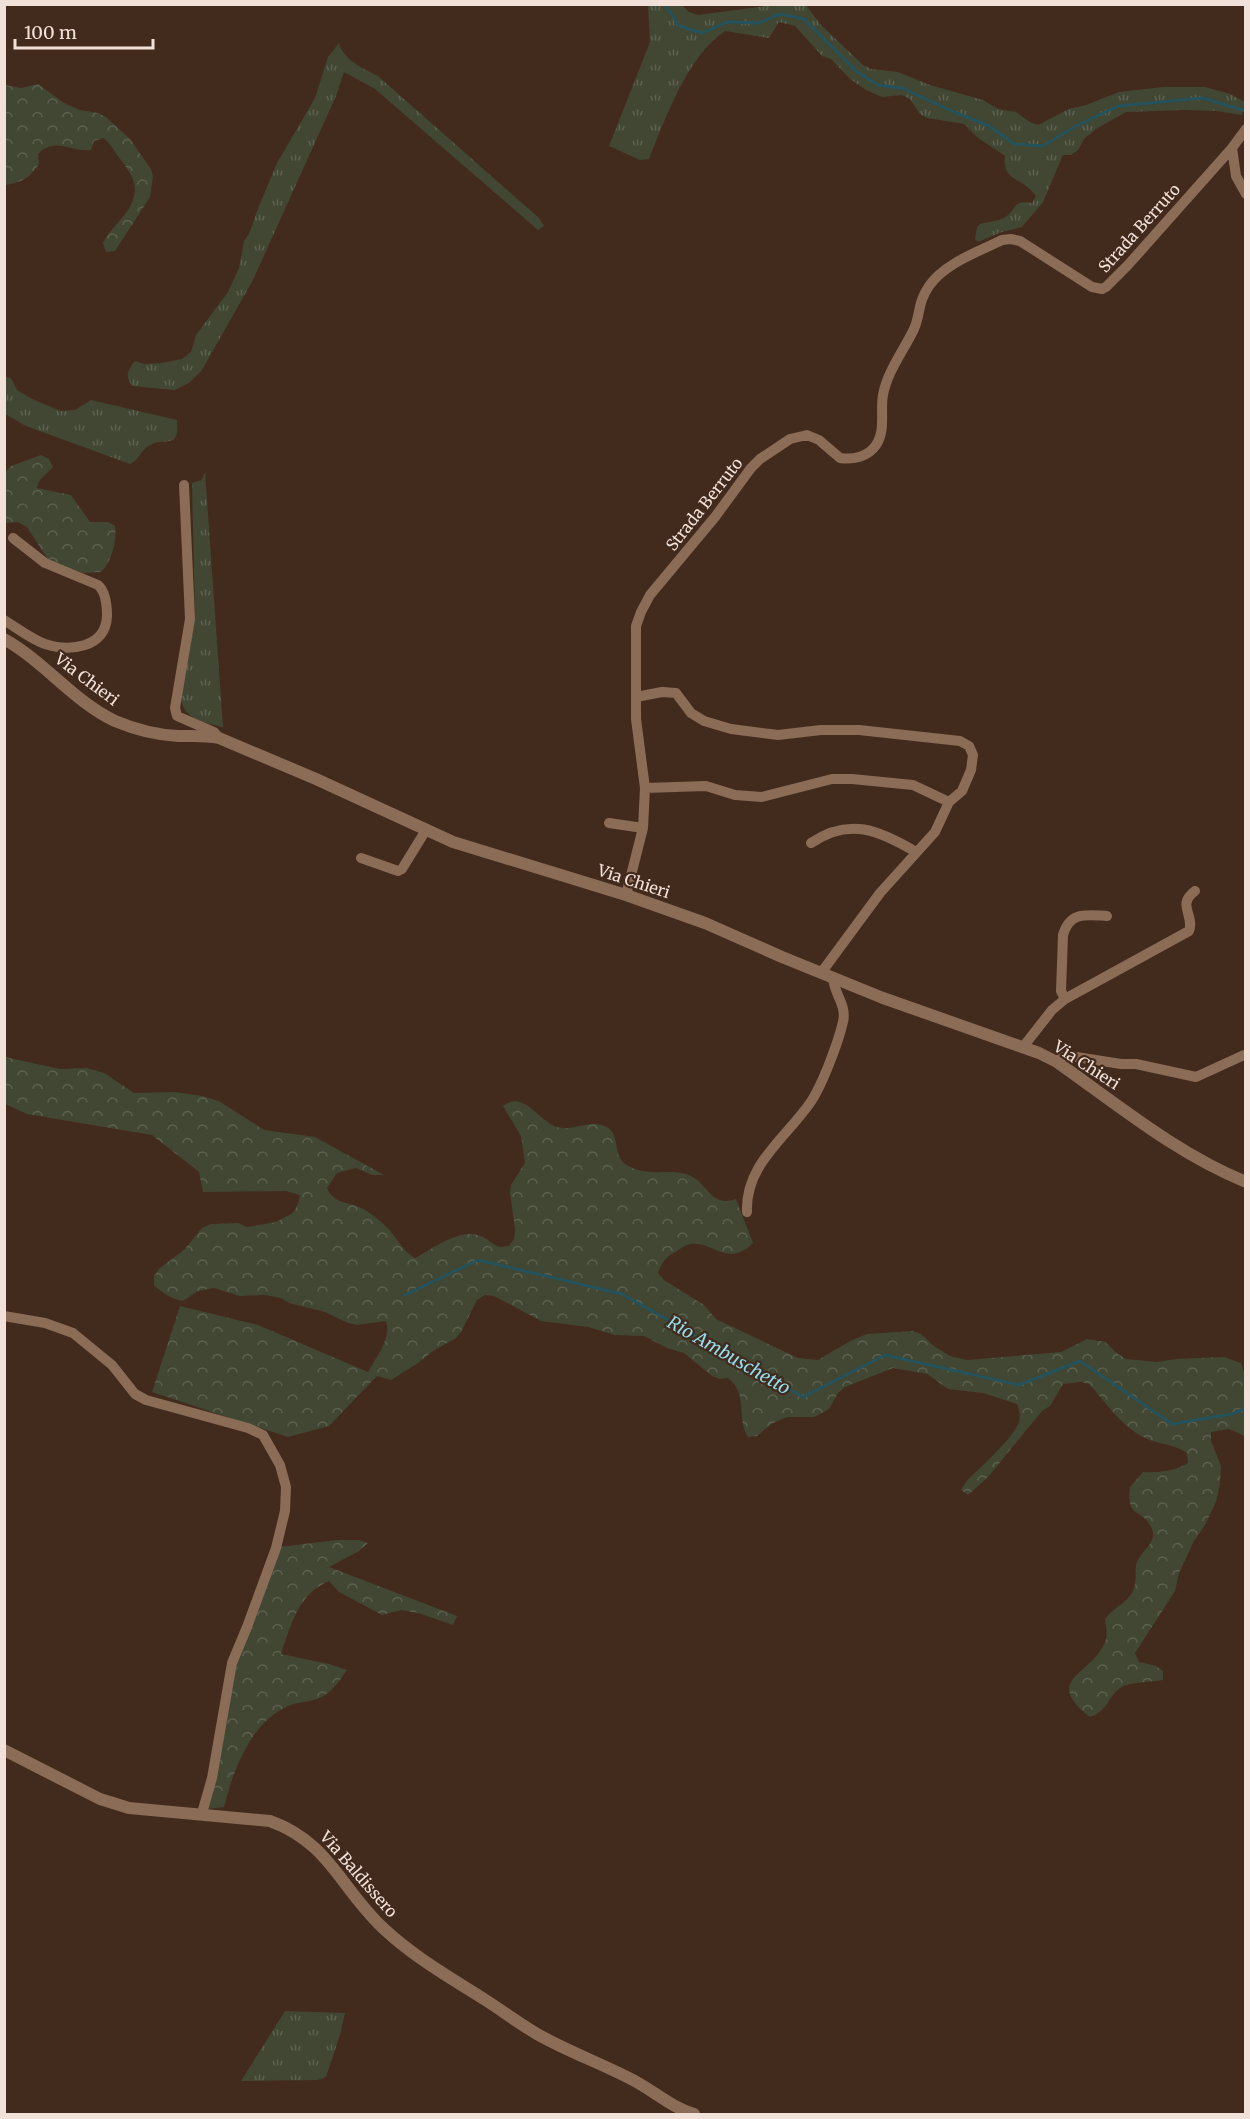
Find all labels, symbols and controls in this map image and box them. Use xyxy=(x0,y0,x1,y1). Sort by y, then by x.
scale bar xyxy=(15,12,153,50)
text: 100 m xyxy=(24,21,77,44)
street label: Strada Berruto xyxy=(1094,179,1184,277)
street label: Strada Berruto xyxy=(661,453,747,555)
street label: Via Chieri xyxy=(50,648,123,710)
street label: Via Chieri xyxy=(594,860,673,902)
street label: Via Chieri xyxy=(1049,1036,1124,1094)
water label: Rio Ambuschetto xyxy=(663,1310,795,1400)
street label: Via Baldissero xyxy=(315,1826,402,1921)

